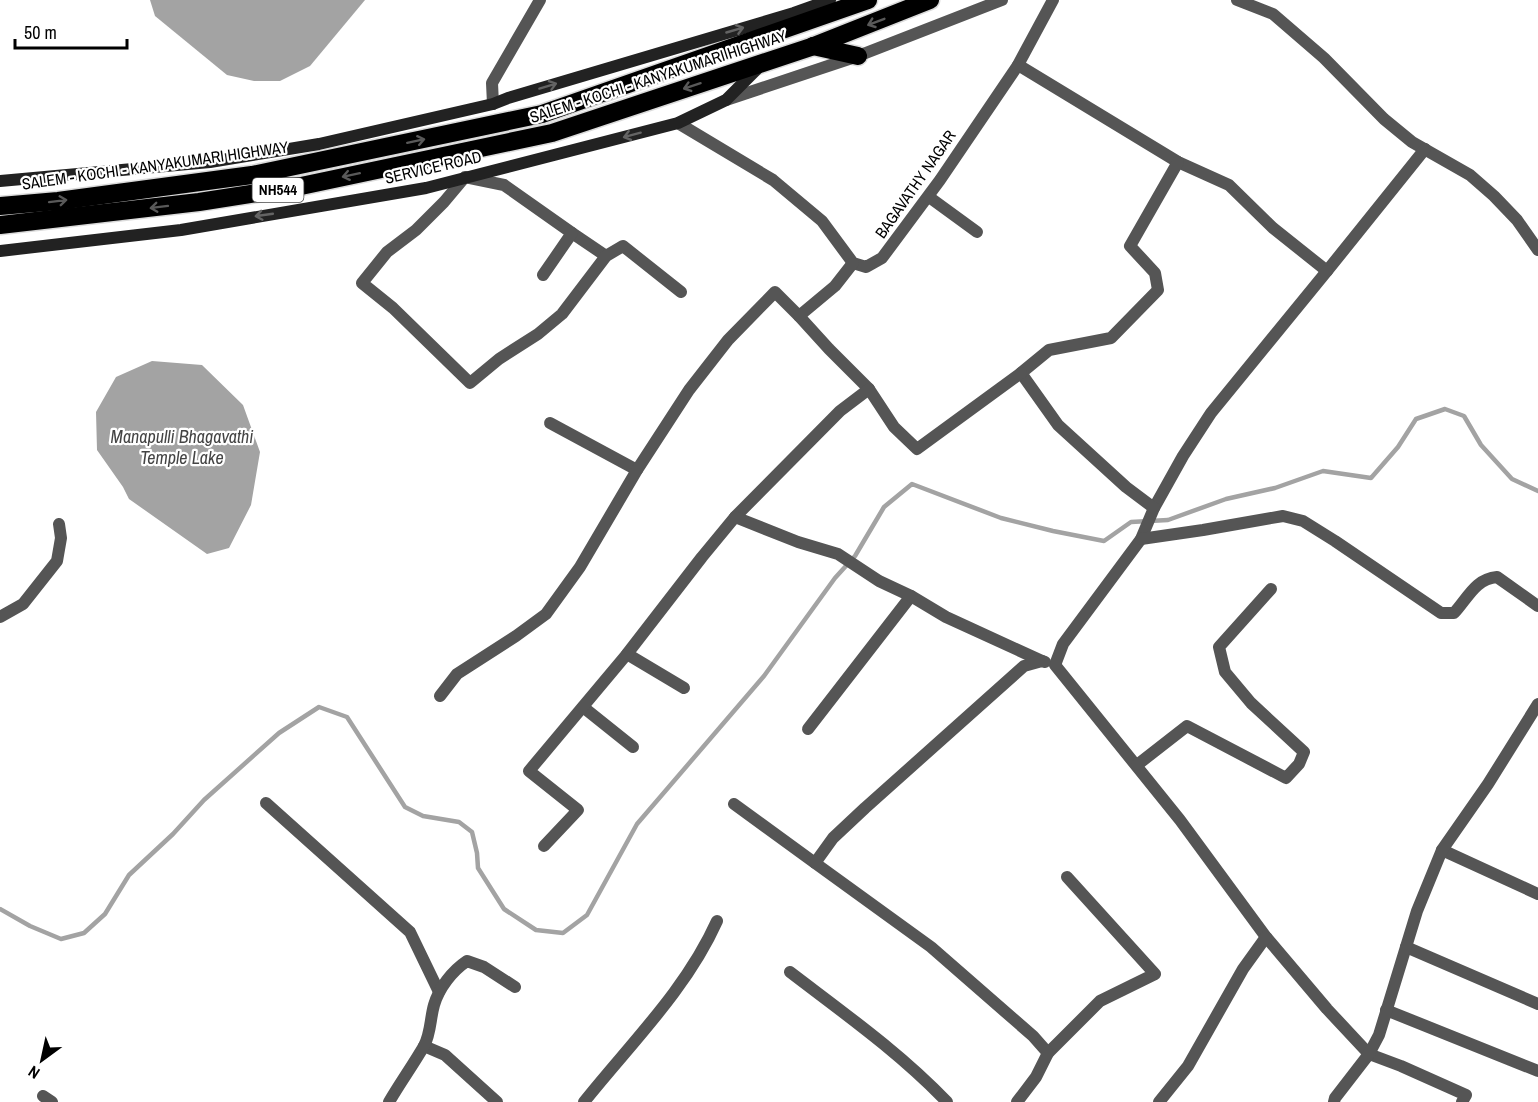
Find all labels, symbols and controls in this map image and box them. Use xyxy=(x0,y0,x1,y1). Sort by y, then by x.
scale bar xyxy=(15,12,128,50)
one-way arrow xyxy=(867,17,886,28)
text: 50 m xyxy=(24,20,57,45)
one-way arrow xyxy=(725,23,744,35)
street label: SALEM - KOCHI - KANYAKUMARI HIGHWAY xyxy=(527,24,789,128)
one-way arrow xyxy=(538,80,557,91)
one-way arrow xyxy=(683,81,702,92)
street label: BAGAVATHY NAGAR xyxy=(869,125,961,242)
one-way arrow xyxy=(623,130,642,141)
street label: SALEM - KOCHI - KANYAKUMARI HIGHWAY xyxy=(20,135,290,195)
one-way arrow xyxy=(406,135,425,146)
street label: SERVICE ROAD xyxy=(382,145,484,189)
one-way arrow xyxy=(342,170,361,182)
road number: NH544 xyxy=(252,178,304,202)
one-way arrow xyxy=(48,195,68,206)
one-way arrow xyxy=(149,202,169,213)
one-way arrow xyxy=(254,209,274,220)
water label: Manapulli Bhagavathi Temple Lake xyxy=(111,424,253,470)
north arrow xyxy=(12,1030,72,1090)
text: N xyxy=(24,1061,44,1084)

